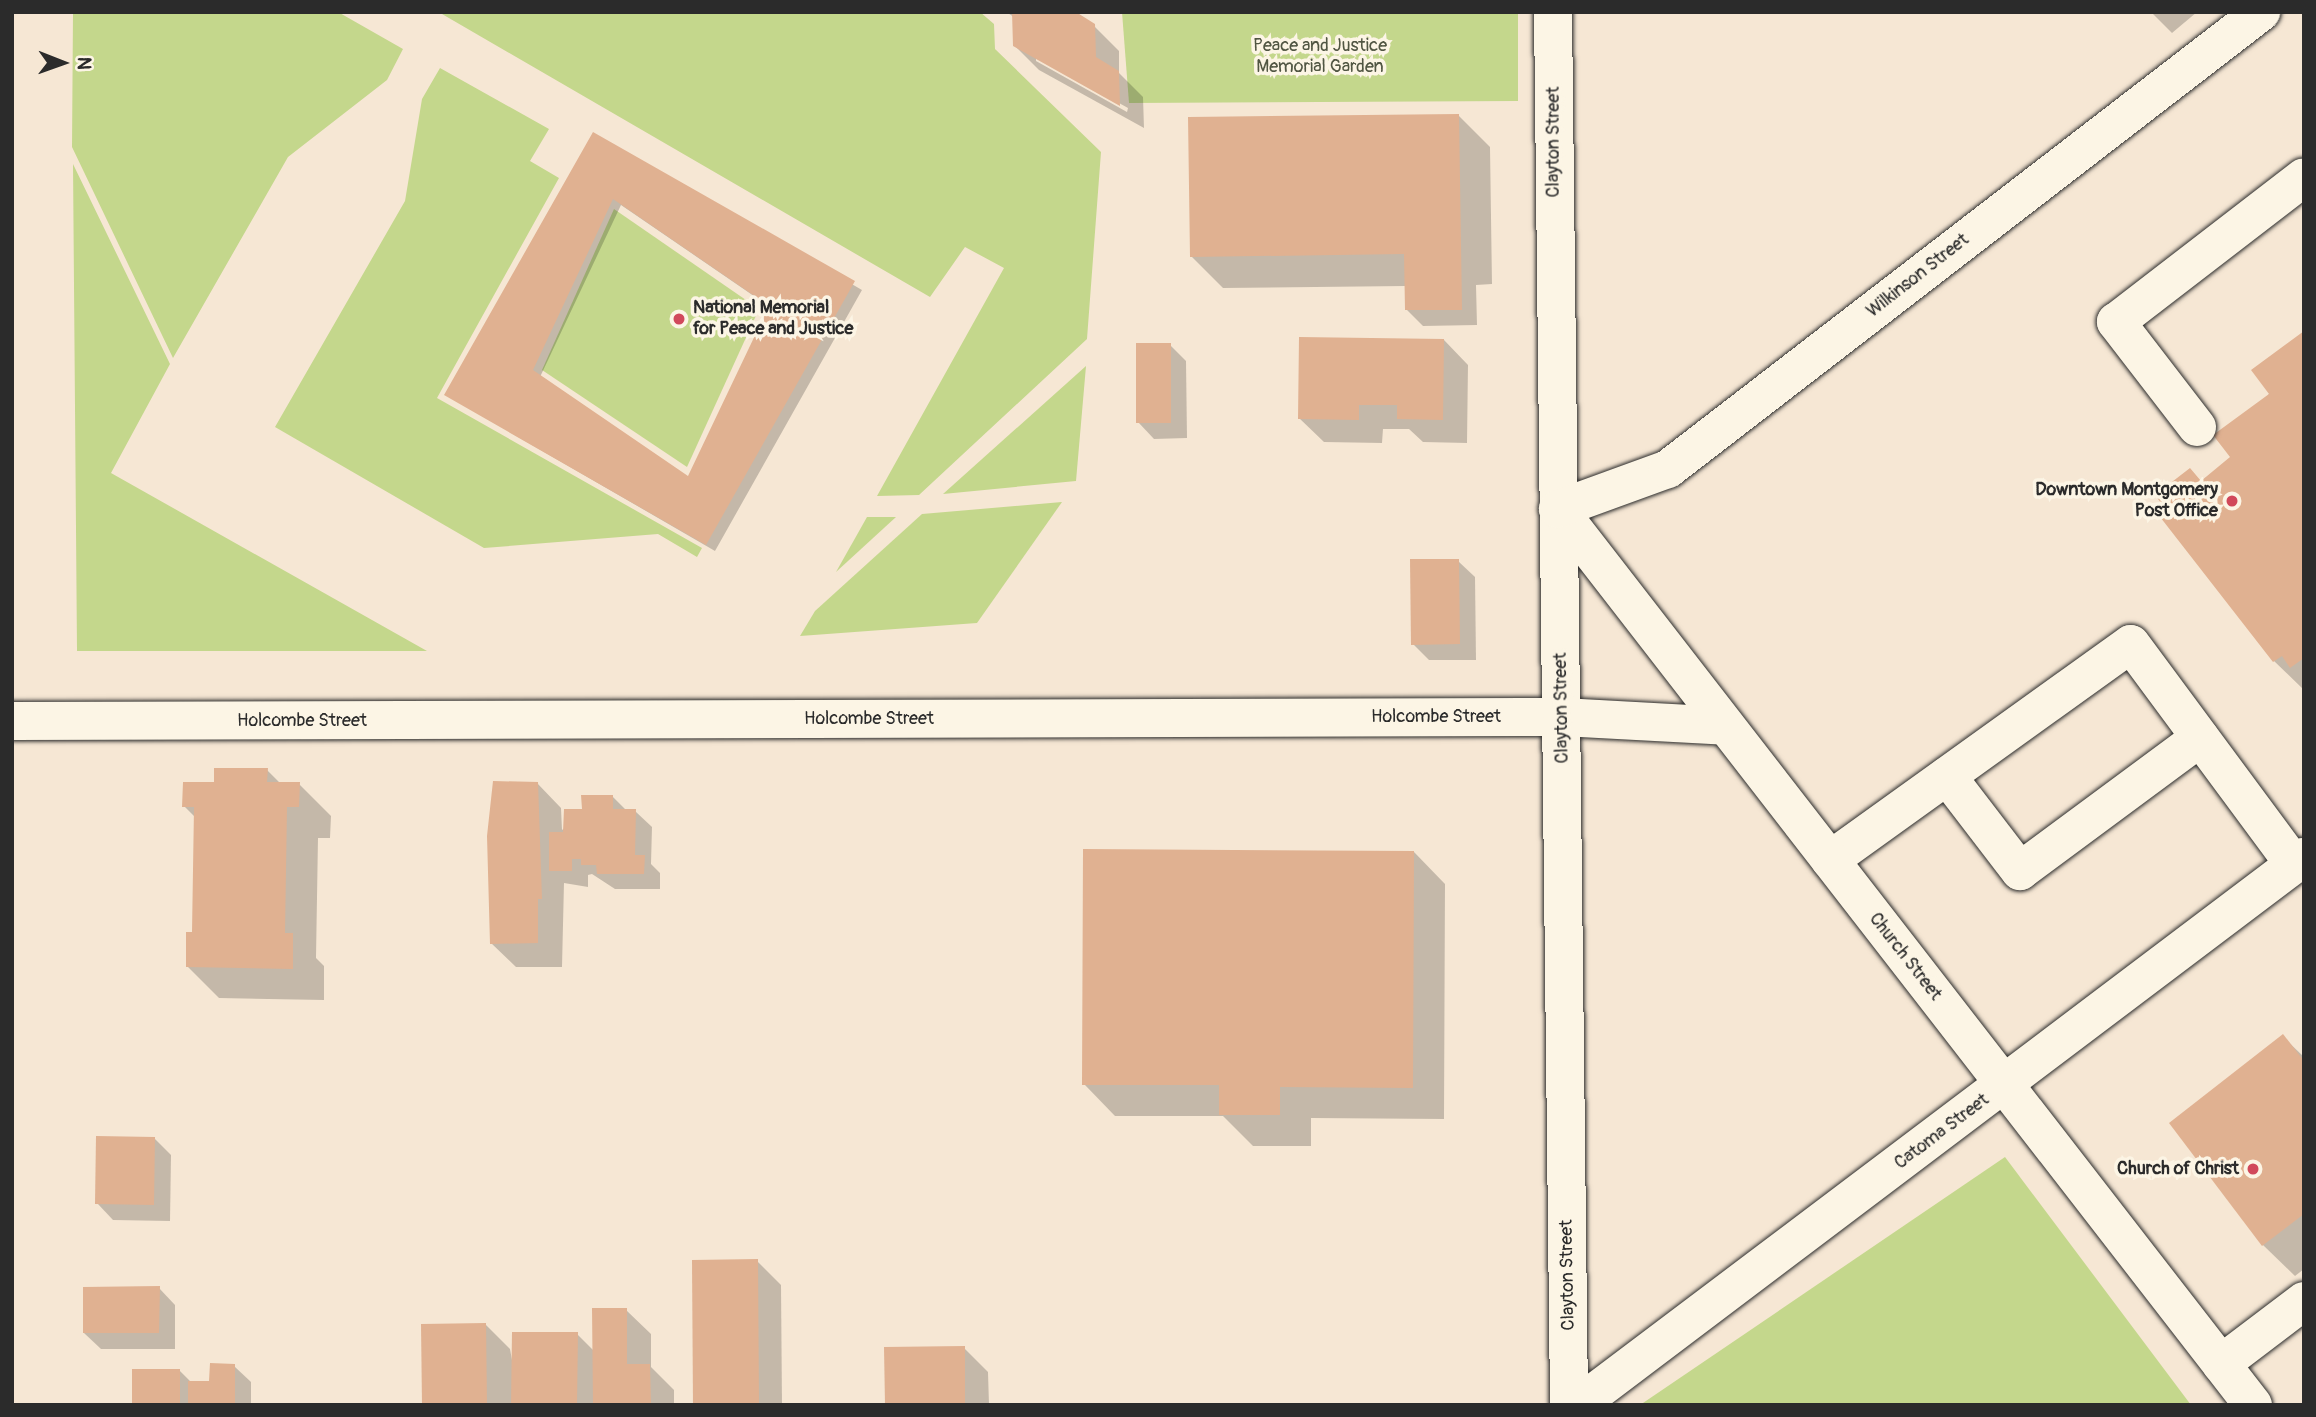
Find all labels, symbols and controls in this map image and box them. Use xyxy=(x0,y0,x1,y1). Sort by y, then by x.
north arrow xyxy=(28,28,98,98)
park label: Peace and Justice Memorial Garden xyxy=(1253,36,1387,78)
text: N xyxy=(72,57,96,70)
street label: Clayton Street xyxy=(1543,86,1565,198)
street label: Wilkinson Street xyxy=(1863,229,1973,323)
place label: National Memorial for Peace and Justice xyxy=(693,298,853,340)
marker: National Memorial for Peace and Justice xyxy=(671,311,687,327)
place label: Downtown Montgomery Post Office xyxy=(2035,480,2218,522)
marker: Downtown Montgomery Post Office xyxy=(2224,493,2240,509)
street label: Clayton Street xyxy=(1550,652,1574,764)
street label: Holcombe Street xyxy=(1371,706,1501,728)
street label: Holcombe Street xyxy=(804,708,934,730)
street label: Holcombe Street xyxy=(237,710,367,732)
street label: Church Street xyxy=(1864,909,1946,1005)
street label: Catoma Street xyxy=(1891,1090,1993,1174)
place label: Church of Christ xyxy=(2117,1158,2239,1180)
marker: Church of Christ xyxy=(2245,1161,2261,1177)
street label: Clayton Street xyxy=(1556,1219,1580,1331)

